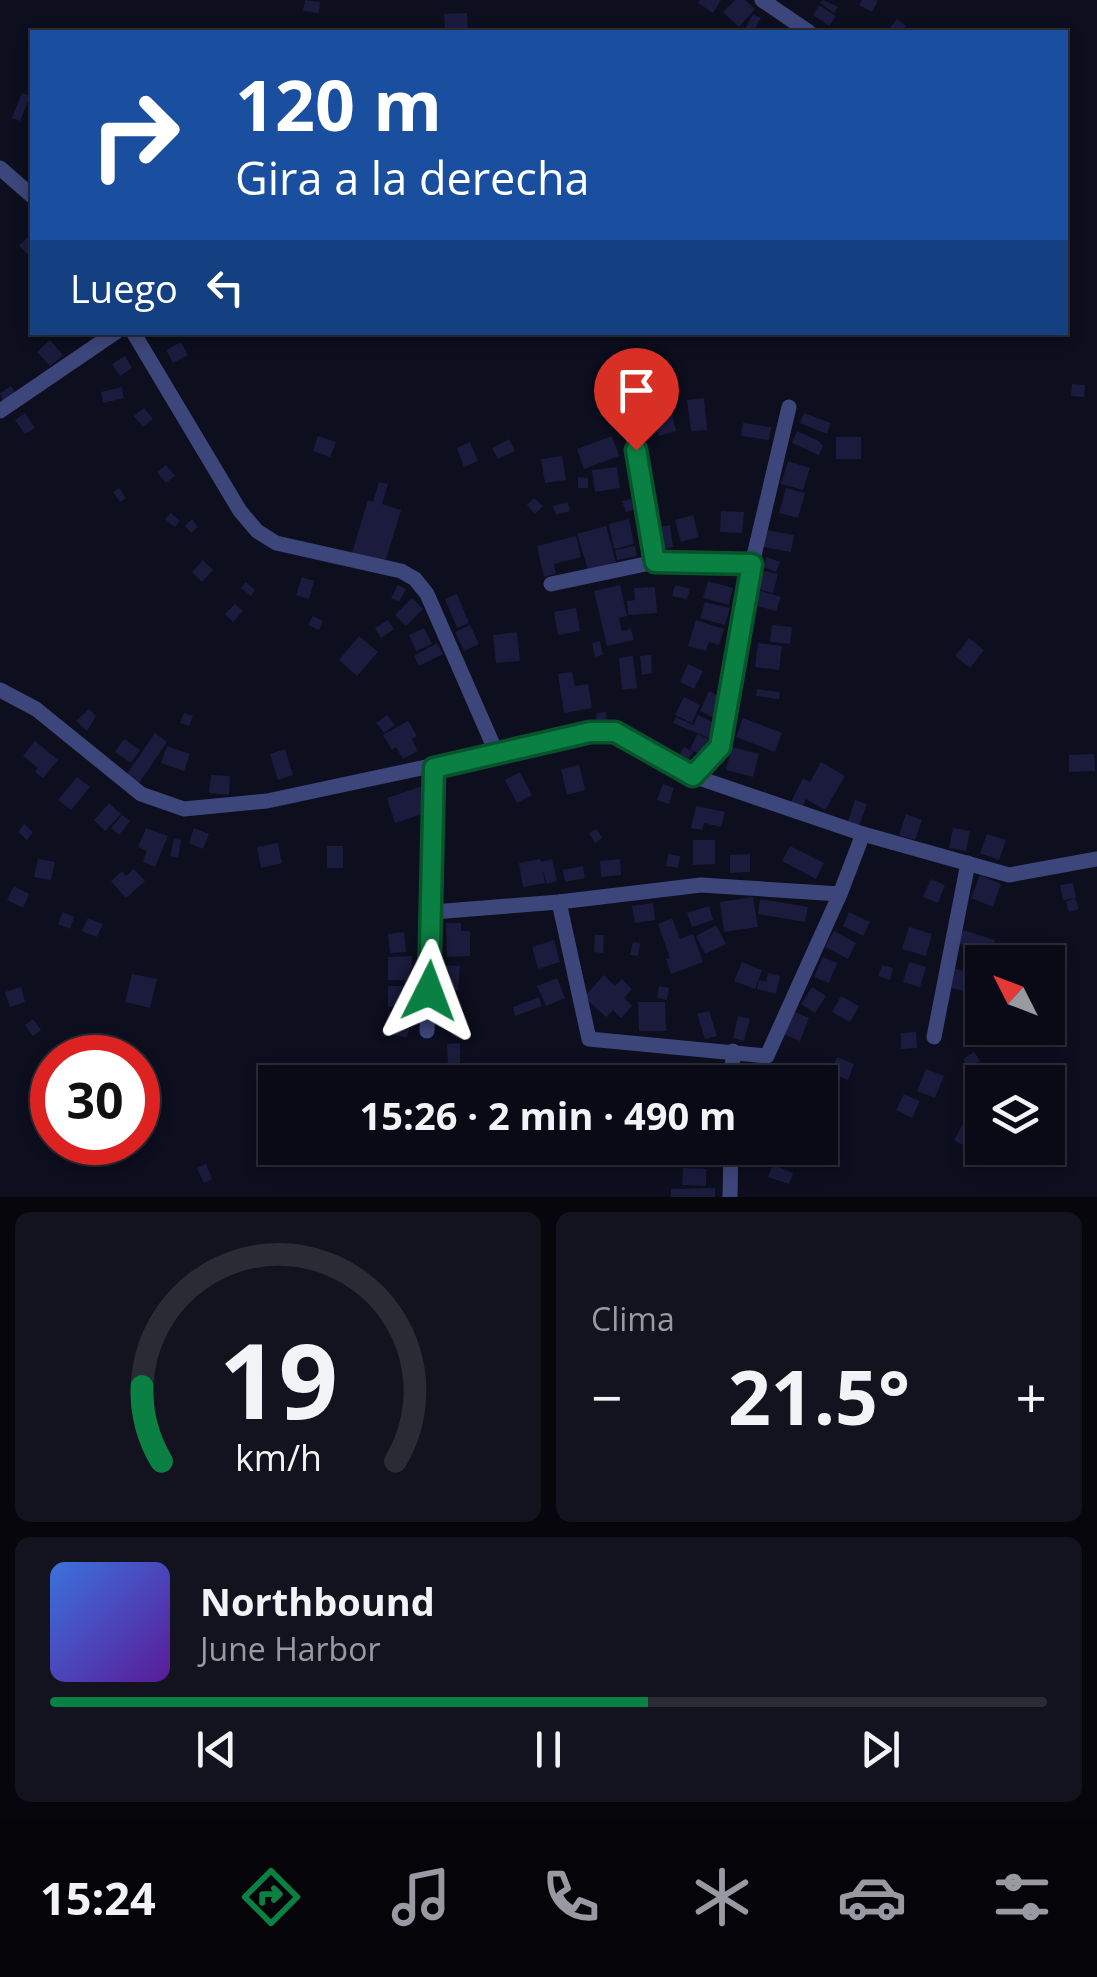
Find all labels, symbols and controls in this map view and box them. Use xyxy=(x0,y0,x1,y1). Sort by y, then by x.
text: 120 m xyxy=(235,56,442,152)
icon: right xyxy=(70,70,200,200)
text: Gira a la derecha xyxy=(235,147,590,208)
icon: left xyxy=(198,260,253,315)
text: Luego xyxy=(70,262,178,314)
pin xyxy=(594,348,679,451)
icon: arrive xyxy=(609,363,664,418)
position arrow xyxy=(377,939,481,1043)
north arrow xyxy=(965,945,1065,1045)
map controls xyxy=(965,945,1065,1165)
speed limit sign: 30 xyxy=(30,1035,160,1165)
button: layers xyxy=(965,1065,1065,1165)
text: 15:26 · 2 min · 490 m xyxy=(360,1089,736,1141)
text: Clima xyxy=(591,1297,675,1340)
text: 19 xyxy=(219,1308,337,1449)
text: 21.5° xyxy=(728,1345,910,1447)
text: − xyxy=(591,1359,622,1434)
text: + xyxy=(1016,1359,1047,1434)
text: km/h xyxy=(235,1433,321,1481)
text: Northbound xyxy=(200,1575,435,1627)
text: June Harbor xyxy=(200,1627,380,1670)
icon: previous xyxy=(189,1722,244,1777)
icon: pause xyxy=(521,1722,576,1777)
icon: next xyxy=(853,1722,908,1777)
icon: directions xyxy=(236,1862,306,1932)
icon: music xyxy=(386,1862,456,1932)
icon: phone xyxy=(536,1862,606,1932)
icon: climate xyxy=(687,1862,757,1932)
icon: car xyxy=(837,1862,907,1932)
icon: filters xyxy=(987,1862,1057,1932)
text: 15:24 xyxy=(40,1867,156,1928)

